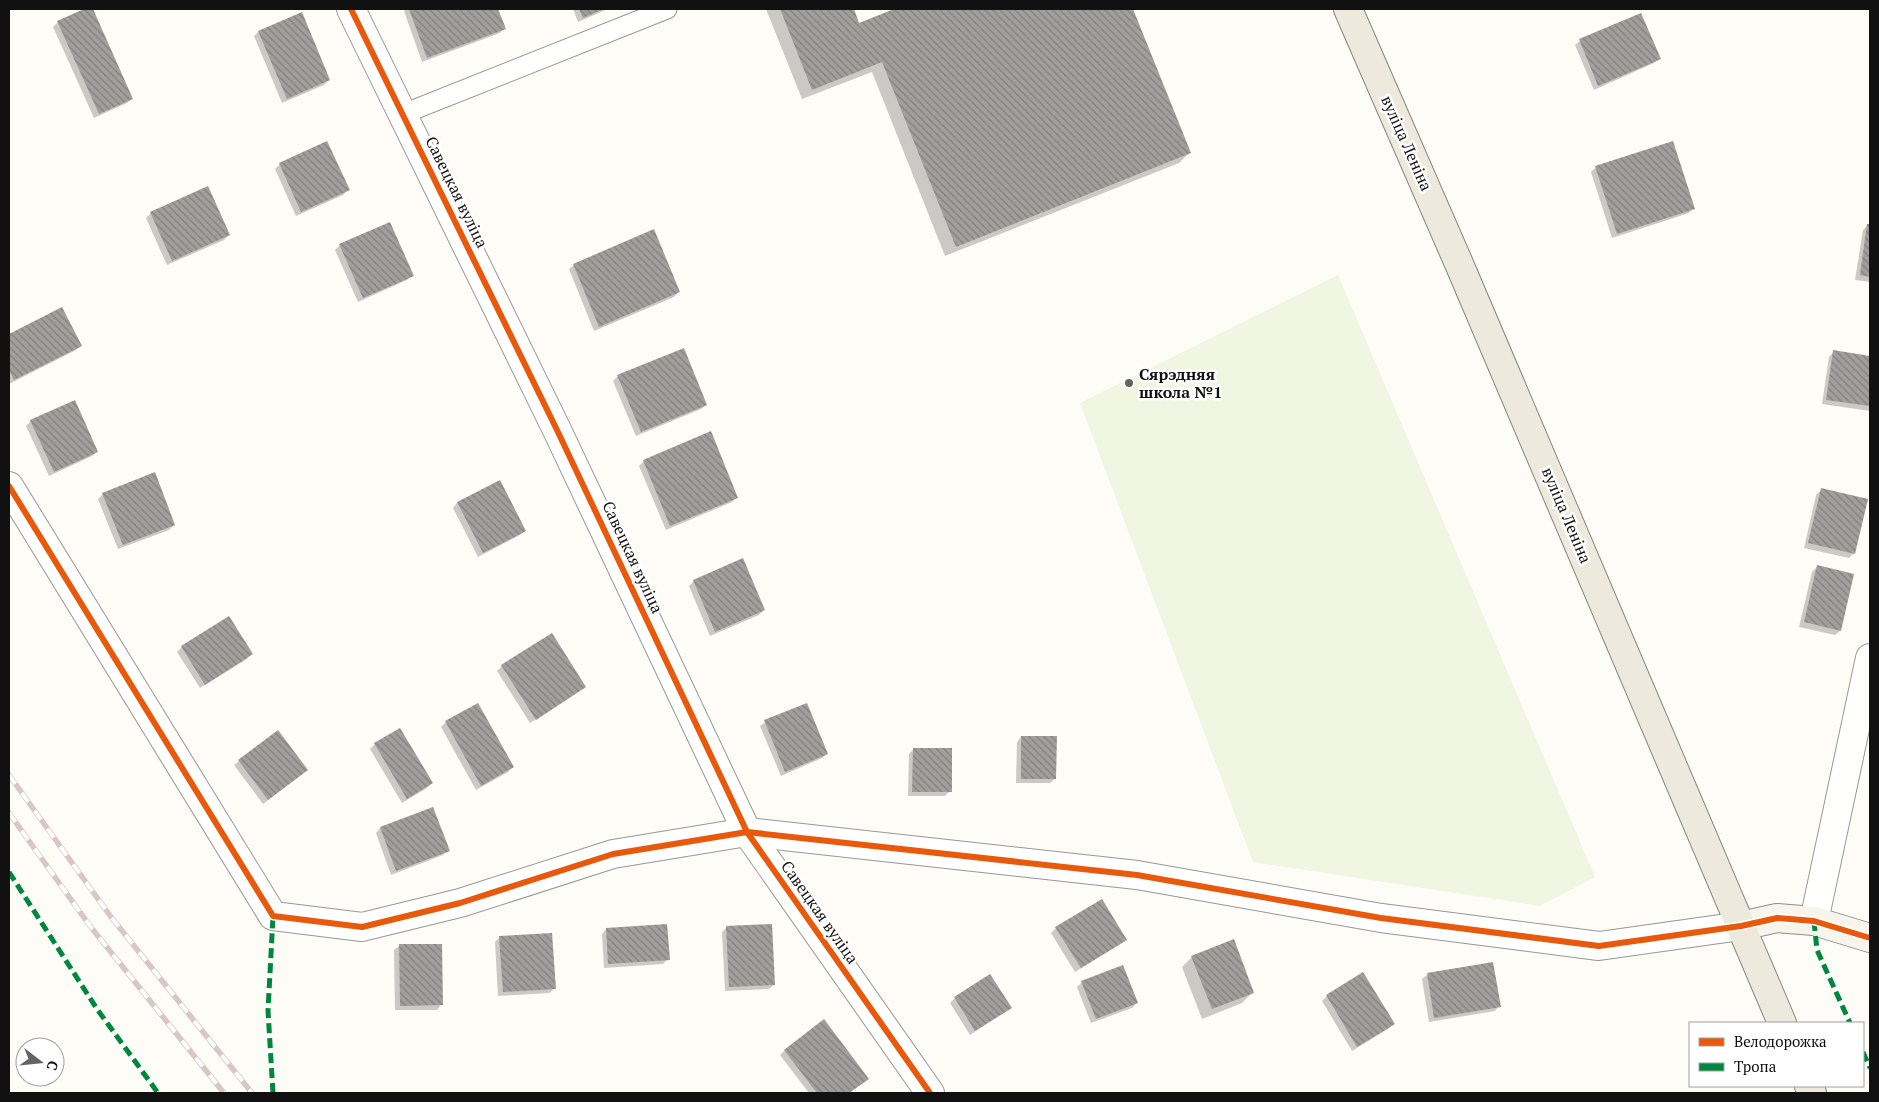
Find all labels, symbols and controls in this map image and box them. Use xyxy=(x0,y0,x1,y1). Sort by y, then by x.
street label: вуліца Леніна xyxy=(1376,92,1438,194)
street label: Савецкая вуліца xyxy=(421,133,493,251)
place label: Сярэдняя школа №1 xyxy=(1139,363,1222,403)
marker: Сярэдняя школа №1 xyxy=(1123,377,1135,389)
street label: вуліца Леніна xyxy=(1537,464,1597,566)
street label: Савецкая вуліца xyxy=(597,497,669,617)
street label: Савецкая вуліца xyxy=(776,856,864,968)
legend xyxy=(1689,1022,1864,1087)
text: Велодорожка xyxy=(1734,1031,1827,1051)
north arrow xyxy=(15,1037,65,1087)
text: Тропа xyxy=(1734,1056,1777,1076)
text: С xyxy=(43,1059,63,1073)

